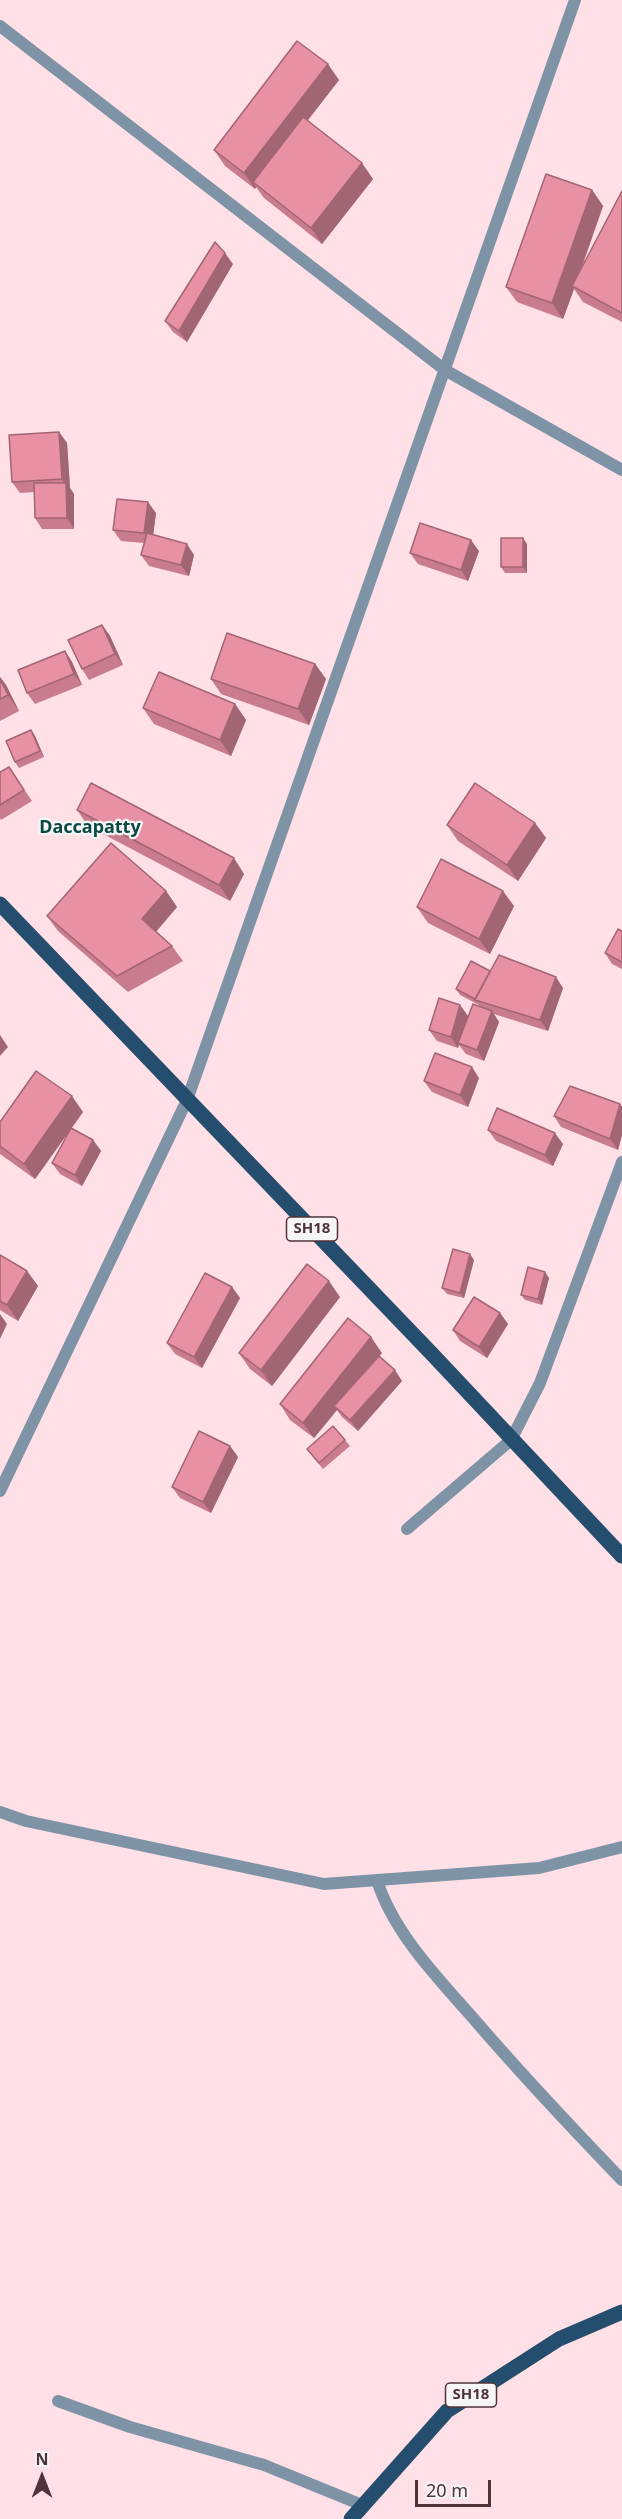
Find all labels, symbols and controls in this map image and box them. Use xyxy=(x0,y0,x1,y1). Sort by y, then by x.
district label: Daccapatty xyxy=(39,817,141,839)
road number: SH18 xyxy=(286,1217,338,1241)
road number: SH18 xyxy=(446,2383,496,2407)
north arrow xyxy=(12,2447,72,2507)
text: N xyxy=(35,2448,49,2470)
scale bar xyxy=(418,2468,494,2506)
text: 20 m xyxy=(426,2478,468,2502)

